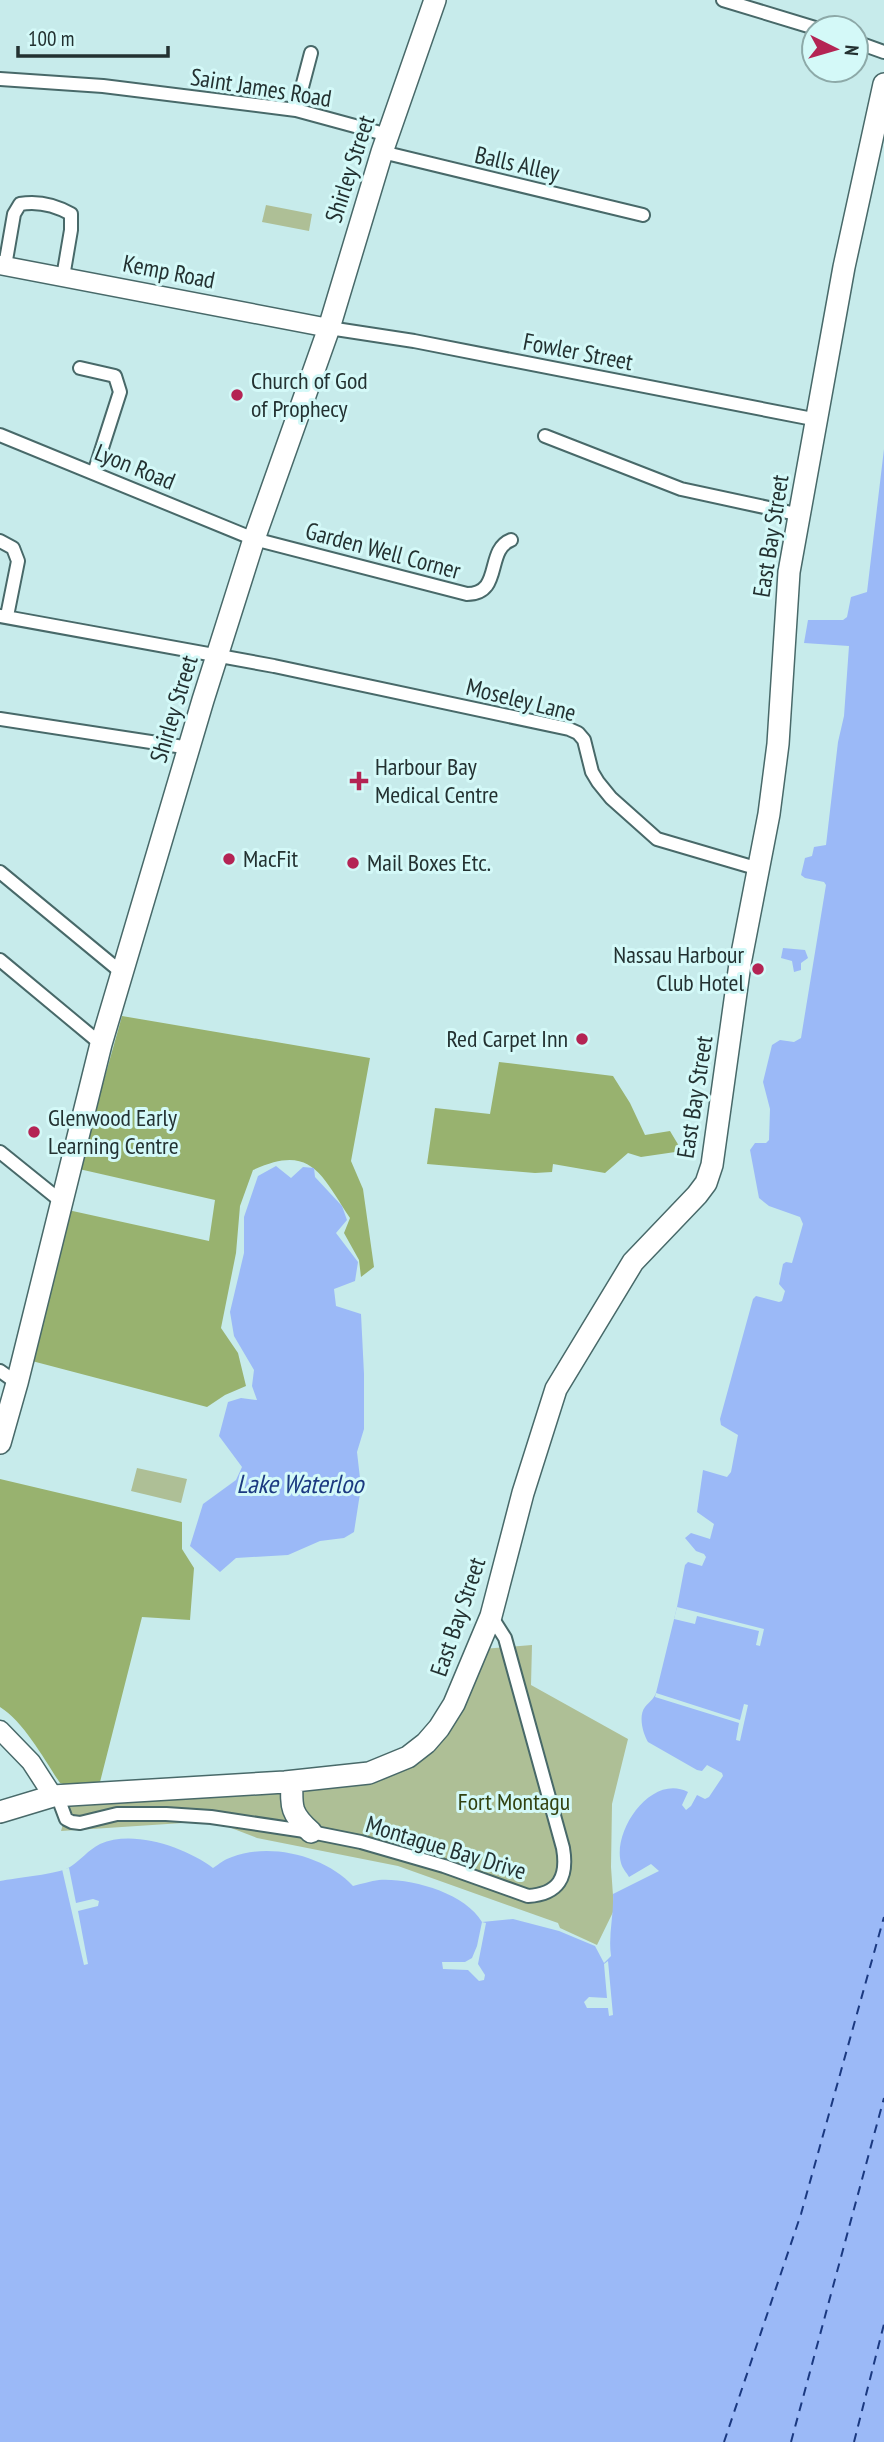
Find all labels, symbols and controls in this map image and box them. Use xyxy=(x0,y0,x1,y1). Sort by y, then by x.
scale bar xyxy=(18,14,168,58)
north arrow xyxy=(800,14,870,84)
text: 100 m xyxy=(28,25,74,52)
text: N xyxy=(840,44,864,57)
street label: Saint James Road xyxy=(188,61,334,114)
street label: Shirley Street xyxy=(318,111,382,226)
street label: Balls Alley xyxy=(472,139,562,188)
street label: Kemp Road xyxy=(121,247,218,296)
street label: Fowler Street xyxy=(521,326,636,377)
place label: Church of God of Prophecy xyxy=(251,365,368,424)
marker: Church of God of Prophecy xyxy=(229,387,245,403)
street label: Lyon Road xyxy=(90,436,180,497)
street label: East Bay Street xyxy=(746,472,796,599)
street label: Garden Well Corner xyxy=(302,515,464,586)
street label: Shirley Street xyxy=(142,651,205,766)
street label: Moseley Lane xyxy=(463,671,579,728)
place label: Harbour Bay Medical Centre xyxy=(375,751,498,810)
marker: Harbour Bay Medical Centre xyxy=(349,771,369,791)
place label: MacFit xyxy=(243,843,299,874)
place label: Mail Boxes Etc. xyxy=(367,847,491,878)
marker: MacFit xyxy=(221,851,237,867)
marker: Mail Boxes Etc. xyxy=(345,855,361,871)
place label: Nassau Harbour Club Hotel xyxy=(613,939,744,998)
marker: Nassau Harbour Club Hotel xyxy=(750,961,766,977)
place label: Red Carpet Inn xyxy=(446,1023,568,1054)
marker: Red Carpet Inn xyxy=(574,1031,590,1047)
street label: East Bay Street xyxy=(670,1033,720,1160)
place label: Glenwood Early Learning Centre xyxy=(48,1102,179,1161)
marker: Glenwood Early Learning Centre xyxy=(26,1124,42,1140)
water label: Lake Waterloo xyxy=(237,1467,365,1500)
street label: East Bay Street xyxy=(423,1553,492,1680)
park label: Fort Montagu xyxy=(458,1786,570,1817)
street label: Montague Bay Drive xyxy=(362,1808,530,1887)

